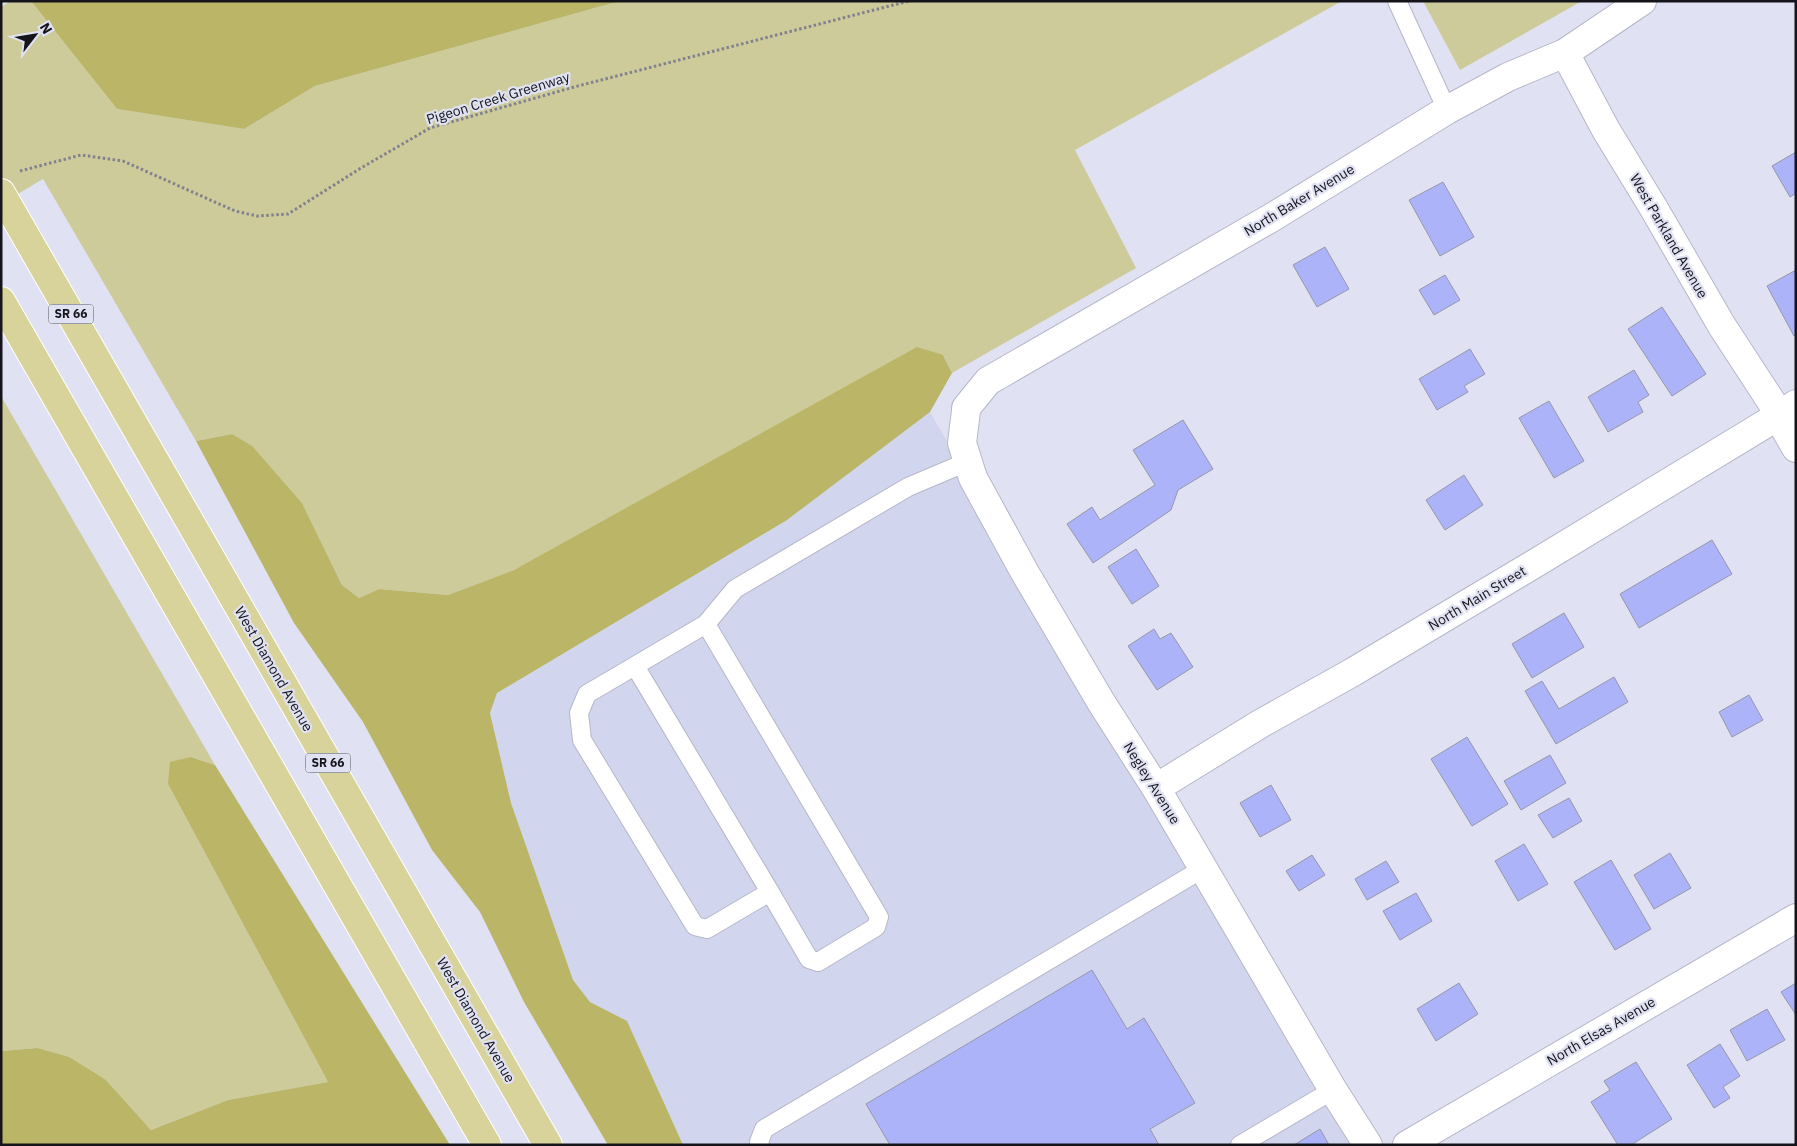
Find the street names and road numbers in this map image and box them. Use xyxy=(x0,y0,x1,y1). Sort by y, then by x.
street label: Pigeon Creek Greenway xyxy=(424,68,572,128)
street label: North Baker Avenue xyxy=(1240,160,1358,240)
street label: West Parkland Avenue xyxy=(1626,171,1712,302)
road number: SR 66 xyxy=(48,304,94,324)
street label: North Main Street xyxy=(1425,562,1529,634)
street label: West Diamond Avenue xyxy=(231,603,317,735)
street label: Negley Avenue xyxy=(1120,739,1185,828)
road number: SR 66 xyxy=(306,754,350,772)
street label: West Diamond Avenue xyxy=(433,954,519,1086)
street label: North Elsas Avenue xyxy=(1544,992,1659,1069)

